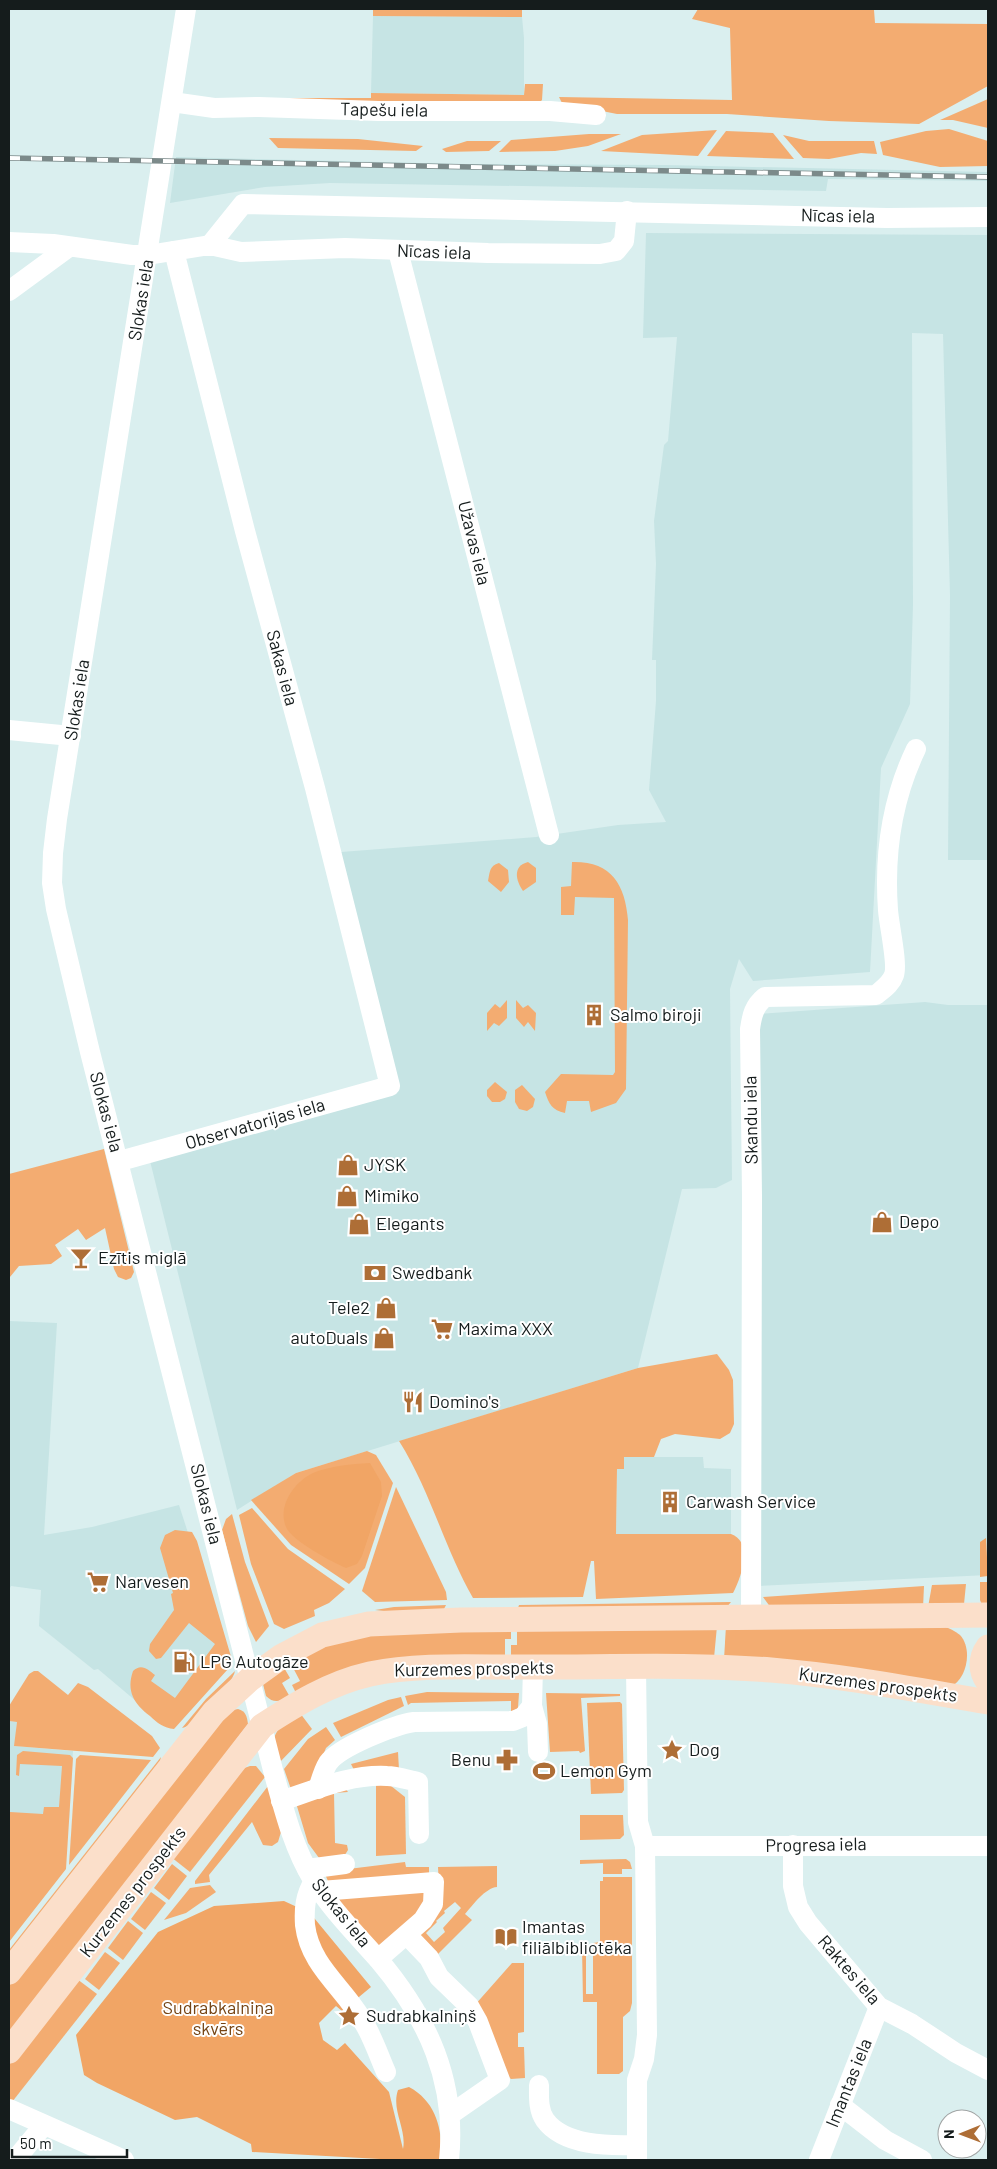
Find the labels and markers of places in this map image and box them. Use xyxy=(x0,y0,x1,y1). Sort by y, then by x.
building icon: Salmo biroji xyxy=(581,1002,607,1028)
place label: Salmo biroji xyxy=(610,1003,702,1025)
shop icon: JYSK xyxy=(335,1152,361,1178)
place label: JYSK xyxy=(364,1153,406,1175)
shop icon: Mimiko xyxy=(334,1183,360,1209)
place label: Mimiko xyxy=(364,1184,419,1206)
shop icon: Depo xyxy=(869,1209,895,1235)
place label: Depo xyxy=(899,1210,939,1232)
shop icon: Elegants xyxy=(346,1211,372,1237)
place label: Elegants xyxy=(376,1212,444,1234)
bar icon: Ezītis miglā xyxy=(68,1245,94,1271)
place label: Ezītis miglā xyxy=(98,1246,187,1268)
bank icon: Swedbank xyxy=(362,1260,388,1286)
place label: Swedbank xyxy=(392,1261,472,1283)
shop icon: Tele2 xyxy=(373,1295,399,1321)
place label: Tele2 xyxy=(328,1296,370,1318)
supermarket icon: Maxima XXX xyxy=(429,1316,455,1342)
place label: Maxima XXX xyxy=(458,1317,553,1339)
shop icon: autoDuals xyxy=(371,1325,397,1351)
place label: autoDuals xyxy=(291,1326,368,1348)
restaurant icon: Domino's xyxy=(400,1389,426,1415)
place label: Domino's xyxy=(429,1390,499,1412)
building icon: Carwash Service xyxy=(657,1489,683,1515)
place label: Carwash Service xyxy=(686,1490,816,1512)
supermarket icon: Narvesen xyxy=(85,1569,111,1595)
place label: Narvesen xyxy=(115,1570,189,1592)
fuel station icon: LPG Autogāze xyxy=(171,1649,197,1675)
place label: LPG Autogāze xyxy=(200,1650,309,1672)
place icon: Dog xyxy=(659,1737,685,1763)
place label: Dog xyxy=(689,1738,720,1760)
pharmacy icon: Benu xyxy=(494,1747,520,1773)
place label: Benu xyxy=(451,1748,491,1770)
sports icon: Lemon Gym xyxy=(531,1758,557,1784)
place label: Lemon Gym xyxy=(560,1759,652,1781)
place label: Imantas filiālbibliotēka xyxy=(522,1915,632,1958)
library icon: Imantas filiālbibliotēka xyxy=(493,1924,519,1950)
place icon: Sudrabkalniņš xyxy=(336,2003,362,2029)
place label: Sudrabkalniņš xyxy=(366,2004,476,2026)

